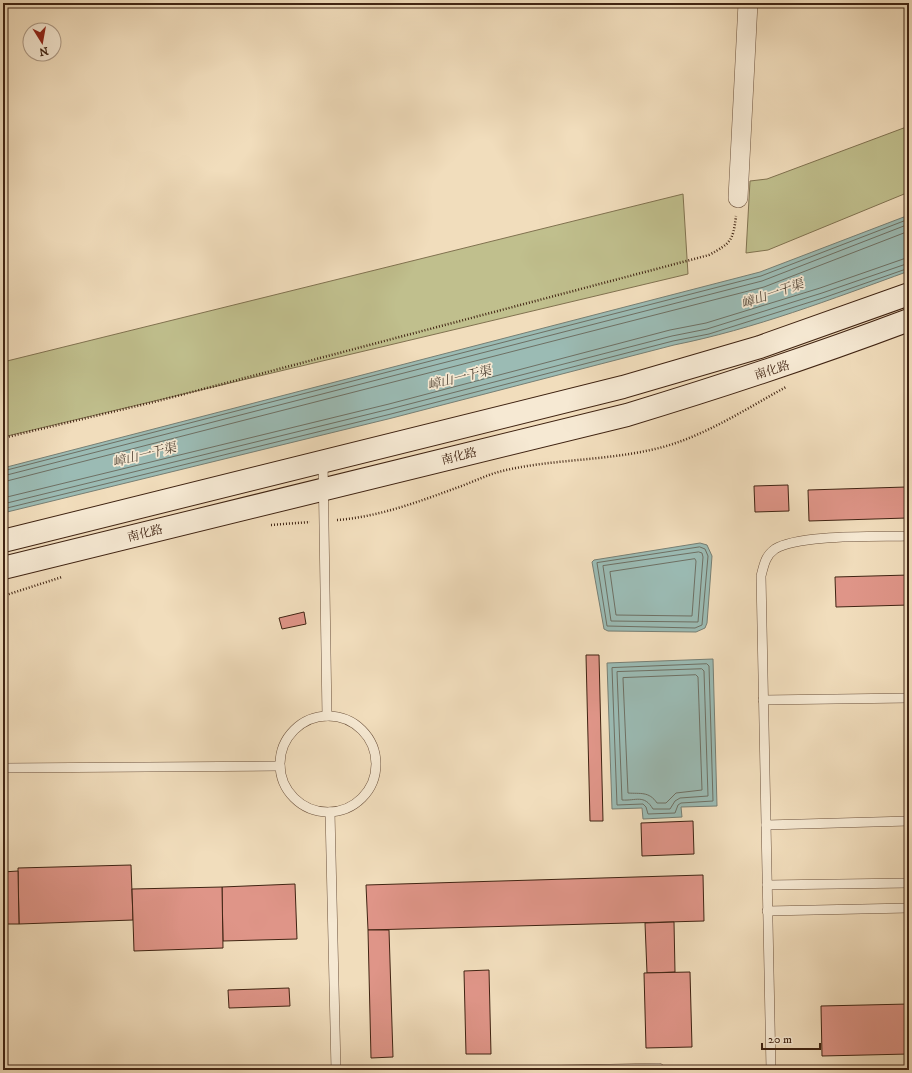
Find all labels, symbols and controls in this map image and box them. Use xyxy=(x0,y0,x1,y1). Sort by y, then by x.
north arrow xyxy=(22,22,62,62)
text: N xyxy=(38,43,49,59)
water label: 嶂山一干渠 xyxy=(739,275,808,312)
street label: 南化路 xyxy=(753,358,792,383)
water label: 嶂山一干渠 xyxy=(426,362,495,394)
water label: 嶂山一干渠 xyxy=(111,439,180,471)
street label: 南化路 xyxy=(440,445,478,468)
street label: 南化路 xyxy=(126,522,164,545)
scale bar xyxy=(762,1025,820,1051)
text: 20 m xyxy=(768,1032,792,1047)

